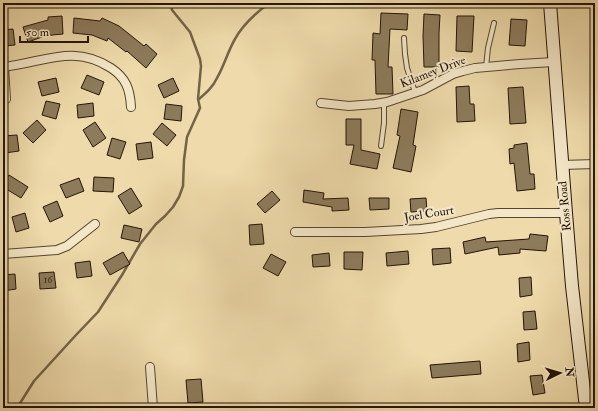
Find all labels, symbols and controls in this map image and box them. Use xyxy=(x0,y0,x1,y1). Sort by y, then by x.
scale bar xyxy=(20,18,88,44)
text: 50 m xyxy=(26,25,50,40)
street label: Kilamey Drive xyxy=(398,53,468,91)
street label: Ross Road xyxy=(555,180,575,232)
street label: Joel Court xyxy=(402,203,455,225)
house number: 16 xyxy=(44,274,53,286)
north arrow xyxy=(540,353,580,393)
text: N xyxy=(562,366,576,379)

